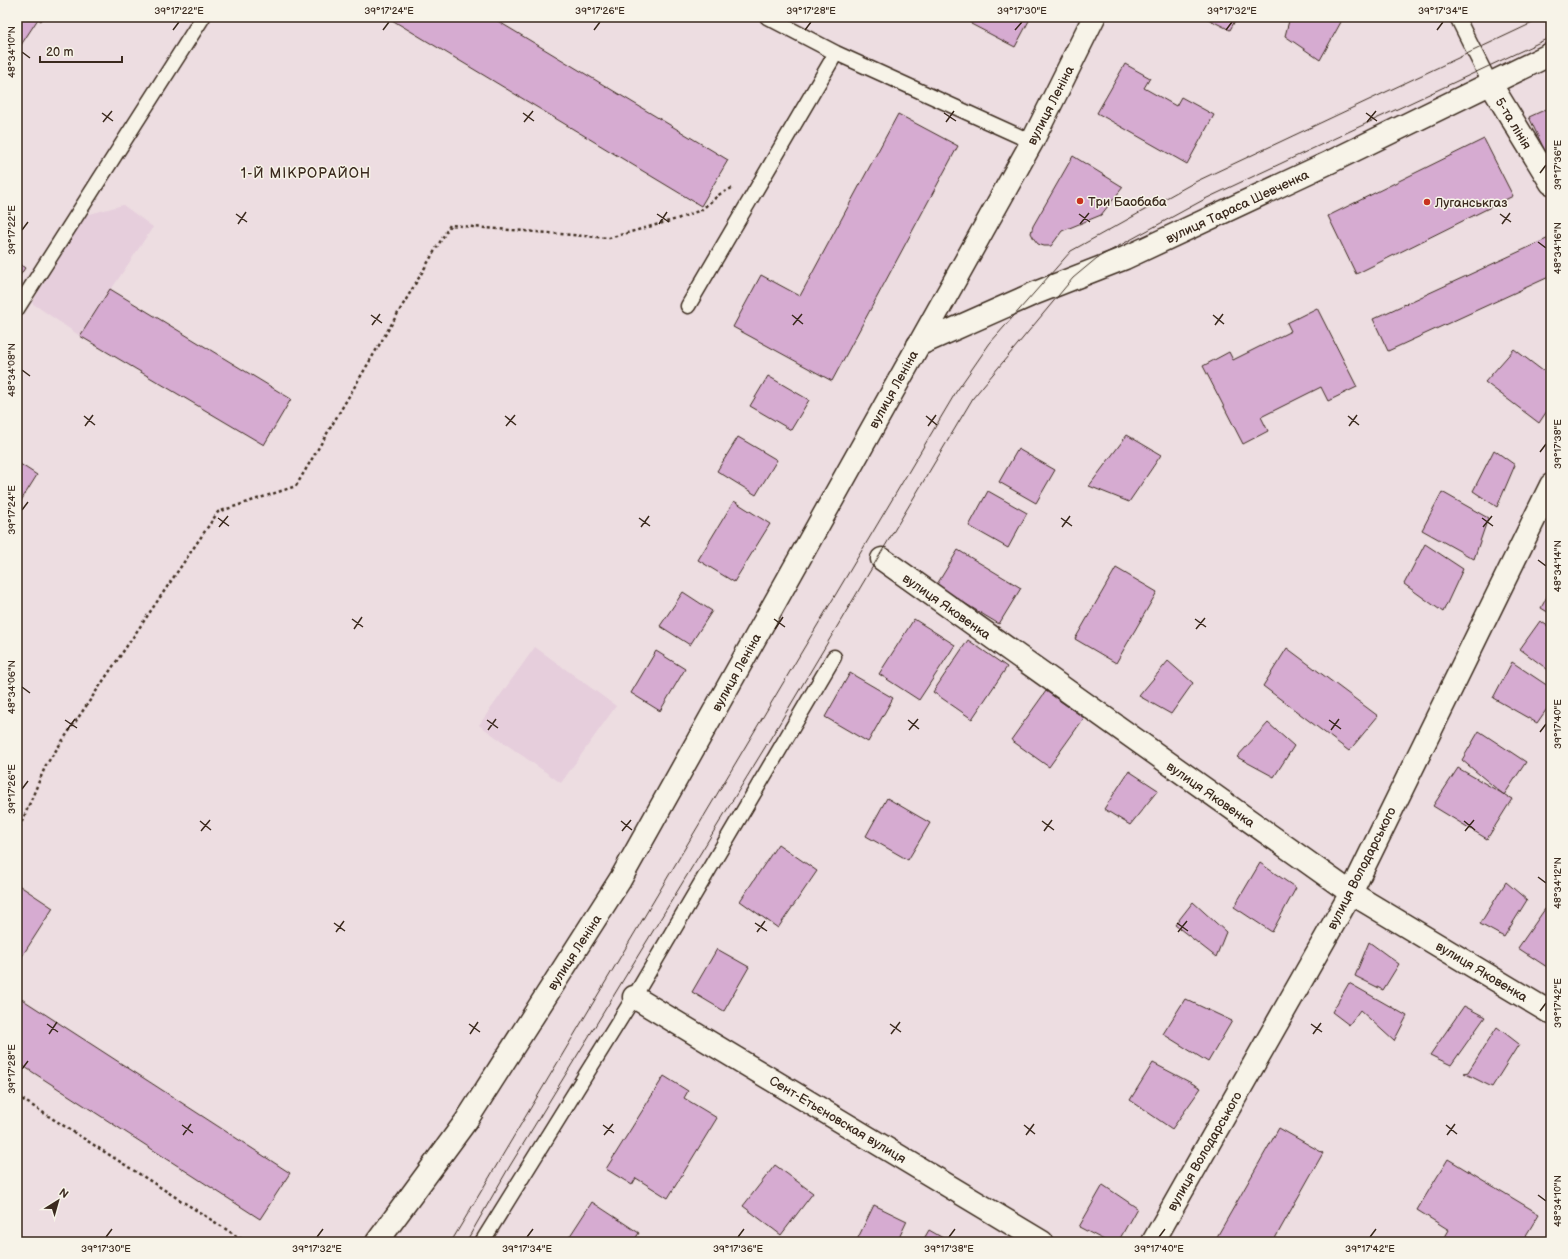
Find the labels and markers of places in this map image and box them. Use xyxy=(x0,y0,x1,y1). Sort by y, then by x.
place label: Три Баобаба xyxy=(1088,194,1167,210)
place label: Луганськгаз xyxy=(1434,195,1508,211)
marker: Три Баобаба xyxy=(1075,196,1085,206)
marker: Луганськгаз xyxy=(1422,197,1432,207)

